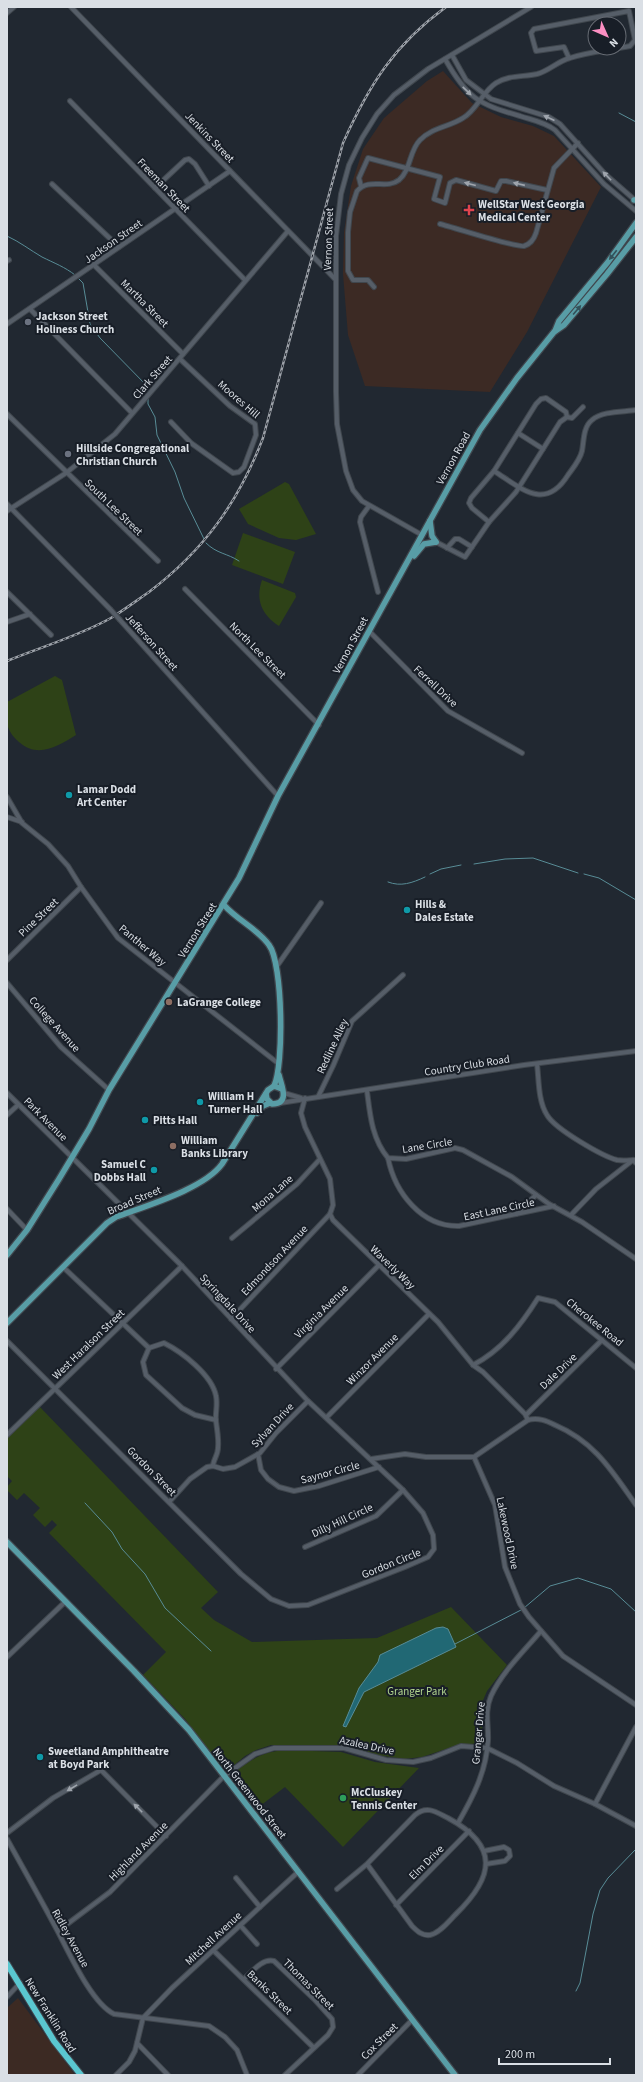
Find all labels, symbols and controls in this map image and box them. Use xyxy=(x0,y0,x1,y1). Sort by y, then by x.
north arrow xyxy=(587,16,627,56)
text: N xyxy=(606,35,622,51)
one-way arrow xyxy=(462,86,472,96)
street label: Jenkins Street xyxy=(182,109,238,166)
one-way arrow xyxy=(543,115,555,121)
street label: Freeman Street xyxy=(134,155,194,216)
one-way arrow xyxy=(602,171,612,181)
one-way arrow xyxy=(513,180,525,186)
one-way arrow xyxy=(464,181,476,187)
place label: WellStar West Georgia Medical Center xyxy=(478,197,585,225)
marker: WellStar West Georgia Medical Center xyxy=(463,204,475,216)
street label: Vernon Street xyxy=(320,207,337,271)
street label: Jackson Street xyxy=(81,216,146,267)
one-way arrow xyxy=(610,250,618,260)
street label: Martha Street xyxy=(117,276,172,331)
one-way arrow xyxy=(572,304,581,315)
place label: Jackson Street Holiness Church xyxy=(36,309,114,337)
marker: Jackson Street Holiness Church xyxy=(23,317,33,327)
street label: Clark Street xyxy=(129,352,176,402)
street label: Moores Hill xyxy=(214,377,263,422)
street label: Vernon Road xyxy=(433,429,474,487)
place label: Hillside Congregational Christian Church xyxy=(76,441,190,469)
marker: Hillside Congregational Christian Church xyxy=(63,449,73,459)
street label: South Lee Street xyxy=(81,476,146,539)
street label: Jefferson Street xyxy=(122,610,182,675)
street label: Vernon Street xyxy=(329,614,372,676)
street label: North Lee Street xyxy=(226,619,290,682)
street label: Ferrell Drive xyxy=(410,662,461,711)
place label: Lamar Dodd Art Center xyxy=(76,782,136,810)
marker: Lamar Dodd Art Center xyxy=(64,790,74,800)
street label: Pine Street xyxy=(15,894,62,940)
place label: Hills & Dales Estate xyxy=(415,897,474,925)
street label: Vernon Street xyxy=(174,900,221,961)
marker: Hills & Dales Estate xyxy=(402,905,412,915)
street label: Panther Way xyxy=(116,921,170,970)
street label: College Avenue xyxy=(26,993,84,1056)
place label: LaGrange College xyxy=(177,995,261,1010)
marker: LaGrange College xyxy=(164,997,174,1007)
street label: Redline Alley xyxy=(313,1016,352,1076)
street label: Country Club Road xyxy=(423,1051,511,1080)
place label: William H Turner Hall xyxy=(208,1089,263,1117)
street label: Park Avenue xyxy=(20,1094,71,1145)
marker: William H Turner Hall xyxy=(195,1097,205,1107)
place label: Pitts Hall xyxy=(153,1113,198,1128)
marker: Pitts Hall xyxy=(140,1115,150,1125)
place label: William Banks Library xyxy=(181,1133,248,1161)
street label: Lane Circle xyxy=(401,1134,454,1157)
marker: William Banks Library xyxy=(168,1141,178,1151)
place label: Samuel C Dobbs Hall xyxy=(94,1157,147,1185)
marker: Samuel C Dobbs Hall xyxy=(149,1165,159,1175)
street label: Mona Lane xyxy=(249,1171,297,1215)
street label: Broad Street xyxy=(105,1182,164,1219)
street label: East Lane Circle xyxy=(462,1195,536,1224)
street label: Edmondson Avenue xyxy=(238,1221,311,1299)
street label: Waverly Way xyxy=(367,1242,419,1293)
street label: Springdale Drive xyxy=(196,1270,259,1337)
street label: Virginia Avenue xyxy=(291,1281,352,1342)
street label: Cherokee Road xyxy=(563,1295,626,1350)
street label: West Haralson Street xyxy=(49,1306,128,1383)
street label: Winzor Avenue xyxy=(343,1330,402,1389)
street label: Dale Drive xyxy=(536,1349,581,1393)
street label: Sylvan Drive xyxy=(248,1399,297,1451)
street label: Gordon Street xyxy=(124,1443,180,1500)
street label: Saynor Circle xyxy=(299,1457,362,1488)
street label: Lakewood Drive xyxy=(493,1496,523,1571)
street label: Dilly Hill Circle xyxy=(309,1499,376,1541)
street label: Gordon Circle xyxy=(359,1545,424,1582)
park label: Granger Park xyxy=(387,1684,447,1699)
street label: Granger Drive xyxy=(468,1701,489,1765)
street label: Azalea Drive xyxy=(338,1732,396,1759)
place label: Sweetland Amphitheatre at Boyd Park xyxy=(48,1744,169,1772)
street label: North Greenwood Street xyxy=(209,1745,290,1842)
marker: Sweetland Amphitheatre at Boyd Park xyxy=(35,1752,45,1762)
one-way arrow xyxy=(66,1784,78,1791)
place label: McCluskey Tennis Center xyxy=(351,1785,418,1813)
marker: McCluskey Tennis Center xyxy=(338,1793,348,1803)
one-way arrow xyxy=(133,1803,143,1813)
street label: Highland Avenue xyxy=(105,1818,172,1884)
street label: Elm Drive xyxy=(406,1841,448,1883)
street label: Ridley Avenue xyxy=(48,1906,93,1971)
street label: Mitchell Avenue xyxy=(182,1908,245,1969)
street label: Thomas Street xyxy=(280,1955,338,2013)
street label: Banks Street xyxy=(244,1967,296,2018)
street label: New Franklin Road xyxy=(21,1975,80,2056)
street label: Cox Street xyxy=(358,2019,401,2063)
scale bar xyxy=(499,2040,610,2066)
text: 200 m xyxy=(505,2046,535,2063)

